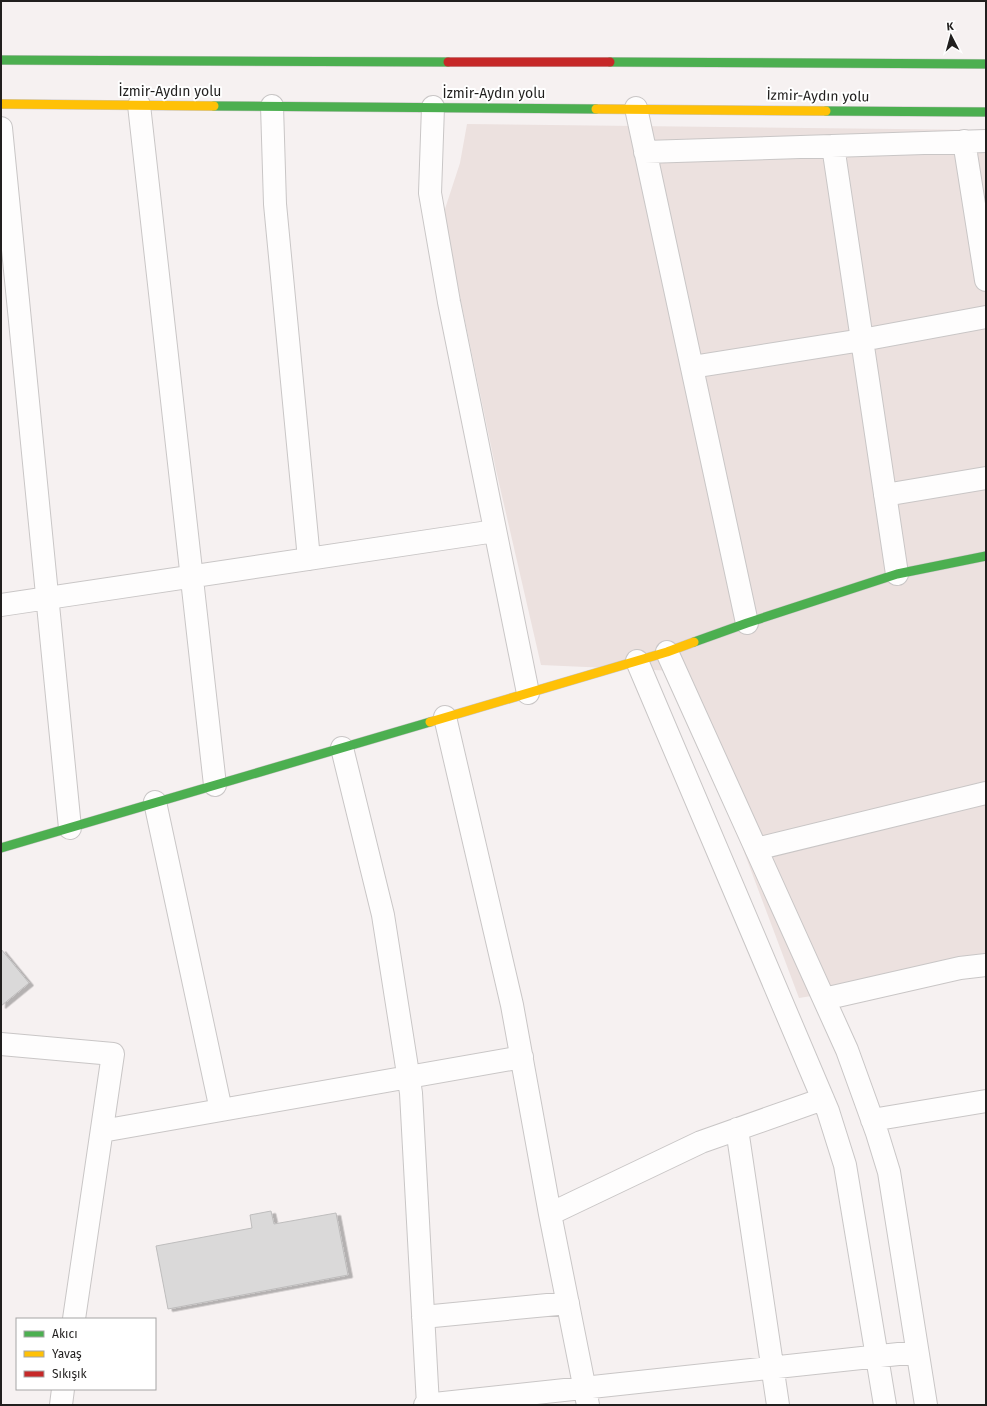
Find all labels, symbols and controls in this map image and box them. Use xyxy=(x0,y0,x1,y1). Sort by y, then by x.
north arrow xyxy=(931,16,971,56)
text: K xyxy=(946,20,955,33)
street label: İzmir-Aydın yolu xyxy=(119,82,221,100)
street label: İzmir-Aydın yolu xyxy=(443,84,545,102)
street label: İzmir-Aydın yolu xyxy=(766,86,870,105)
legend xyxy=(16,1318,156,1390)
text: Akıcı xyxy=(52,1327,78,1341)
text: Yavaş xyxy=(52,1347,82,1361)
text: Sıkışık xyxy=(52,1367,87,1381)

